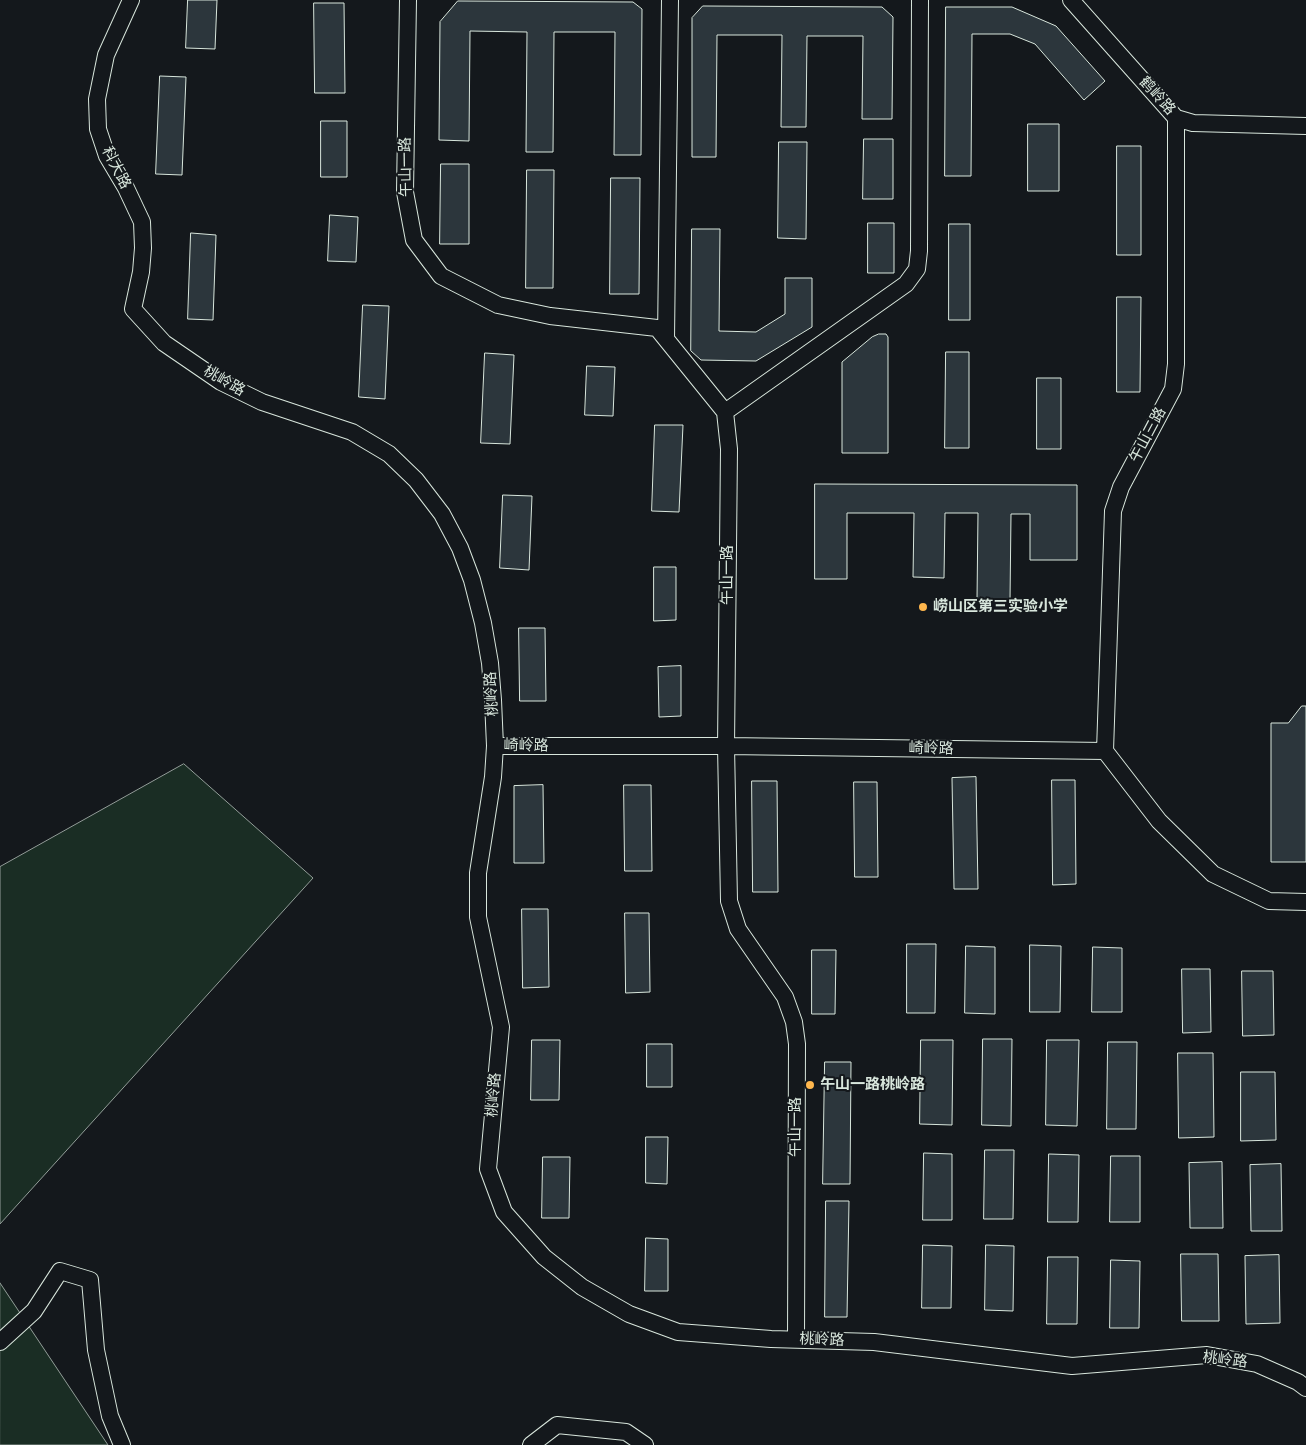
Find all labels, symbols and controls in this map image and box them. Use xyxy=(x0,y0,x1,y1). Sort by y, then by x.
street label: 鹤岭路 xyxy=(1135,73,1179,119)
street label: 午山一路 xyxy=(396,137,416,197)
street label: 科大路 xyxy=(98,144,134,192)
street label: 桃岭路 xyxy=(200,362,248,400)
street label: 午山三路 xyxy=(1126,404,1170,466)
street label: 午山一路 xyxy=(719,545,737,605)
place label: 崂山区第三实验小学 xyxy=(933,598,1068,616)
marker: 崂山区第三实验小学 xyxy=(917,601,929,613)
street label: 桃岭路 xyxy=(482,671,502,717)
street label: 崎岭路 xyxy=(503,737,549,755)
street label: 崎岭路 xyxy=(908,740,954,758)
street label: 桃岭路 xyxy=(483,1072,505,1118)
place label: 午山一路桃岭路 xyxy=(820,1076,925,1094)
marker: 午山一路桃岭路 xyxy=(804,1079,816,1091)
street label: 午山一路 xyxy=(787,1097,805,1157)
street label: 桃岭路 xyxy=(799,1330,845,1350)
street label: 桃岭路 xyxy=(1202,1348,1248,1372)

